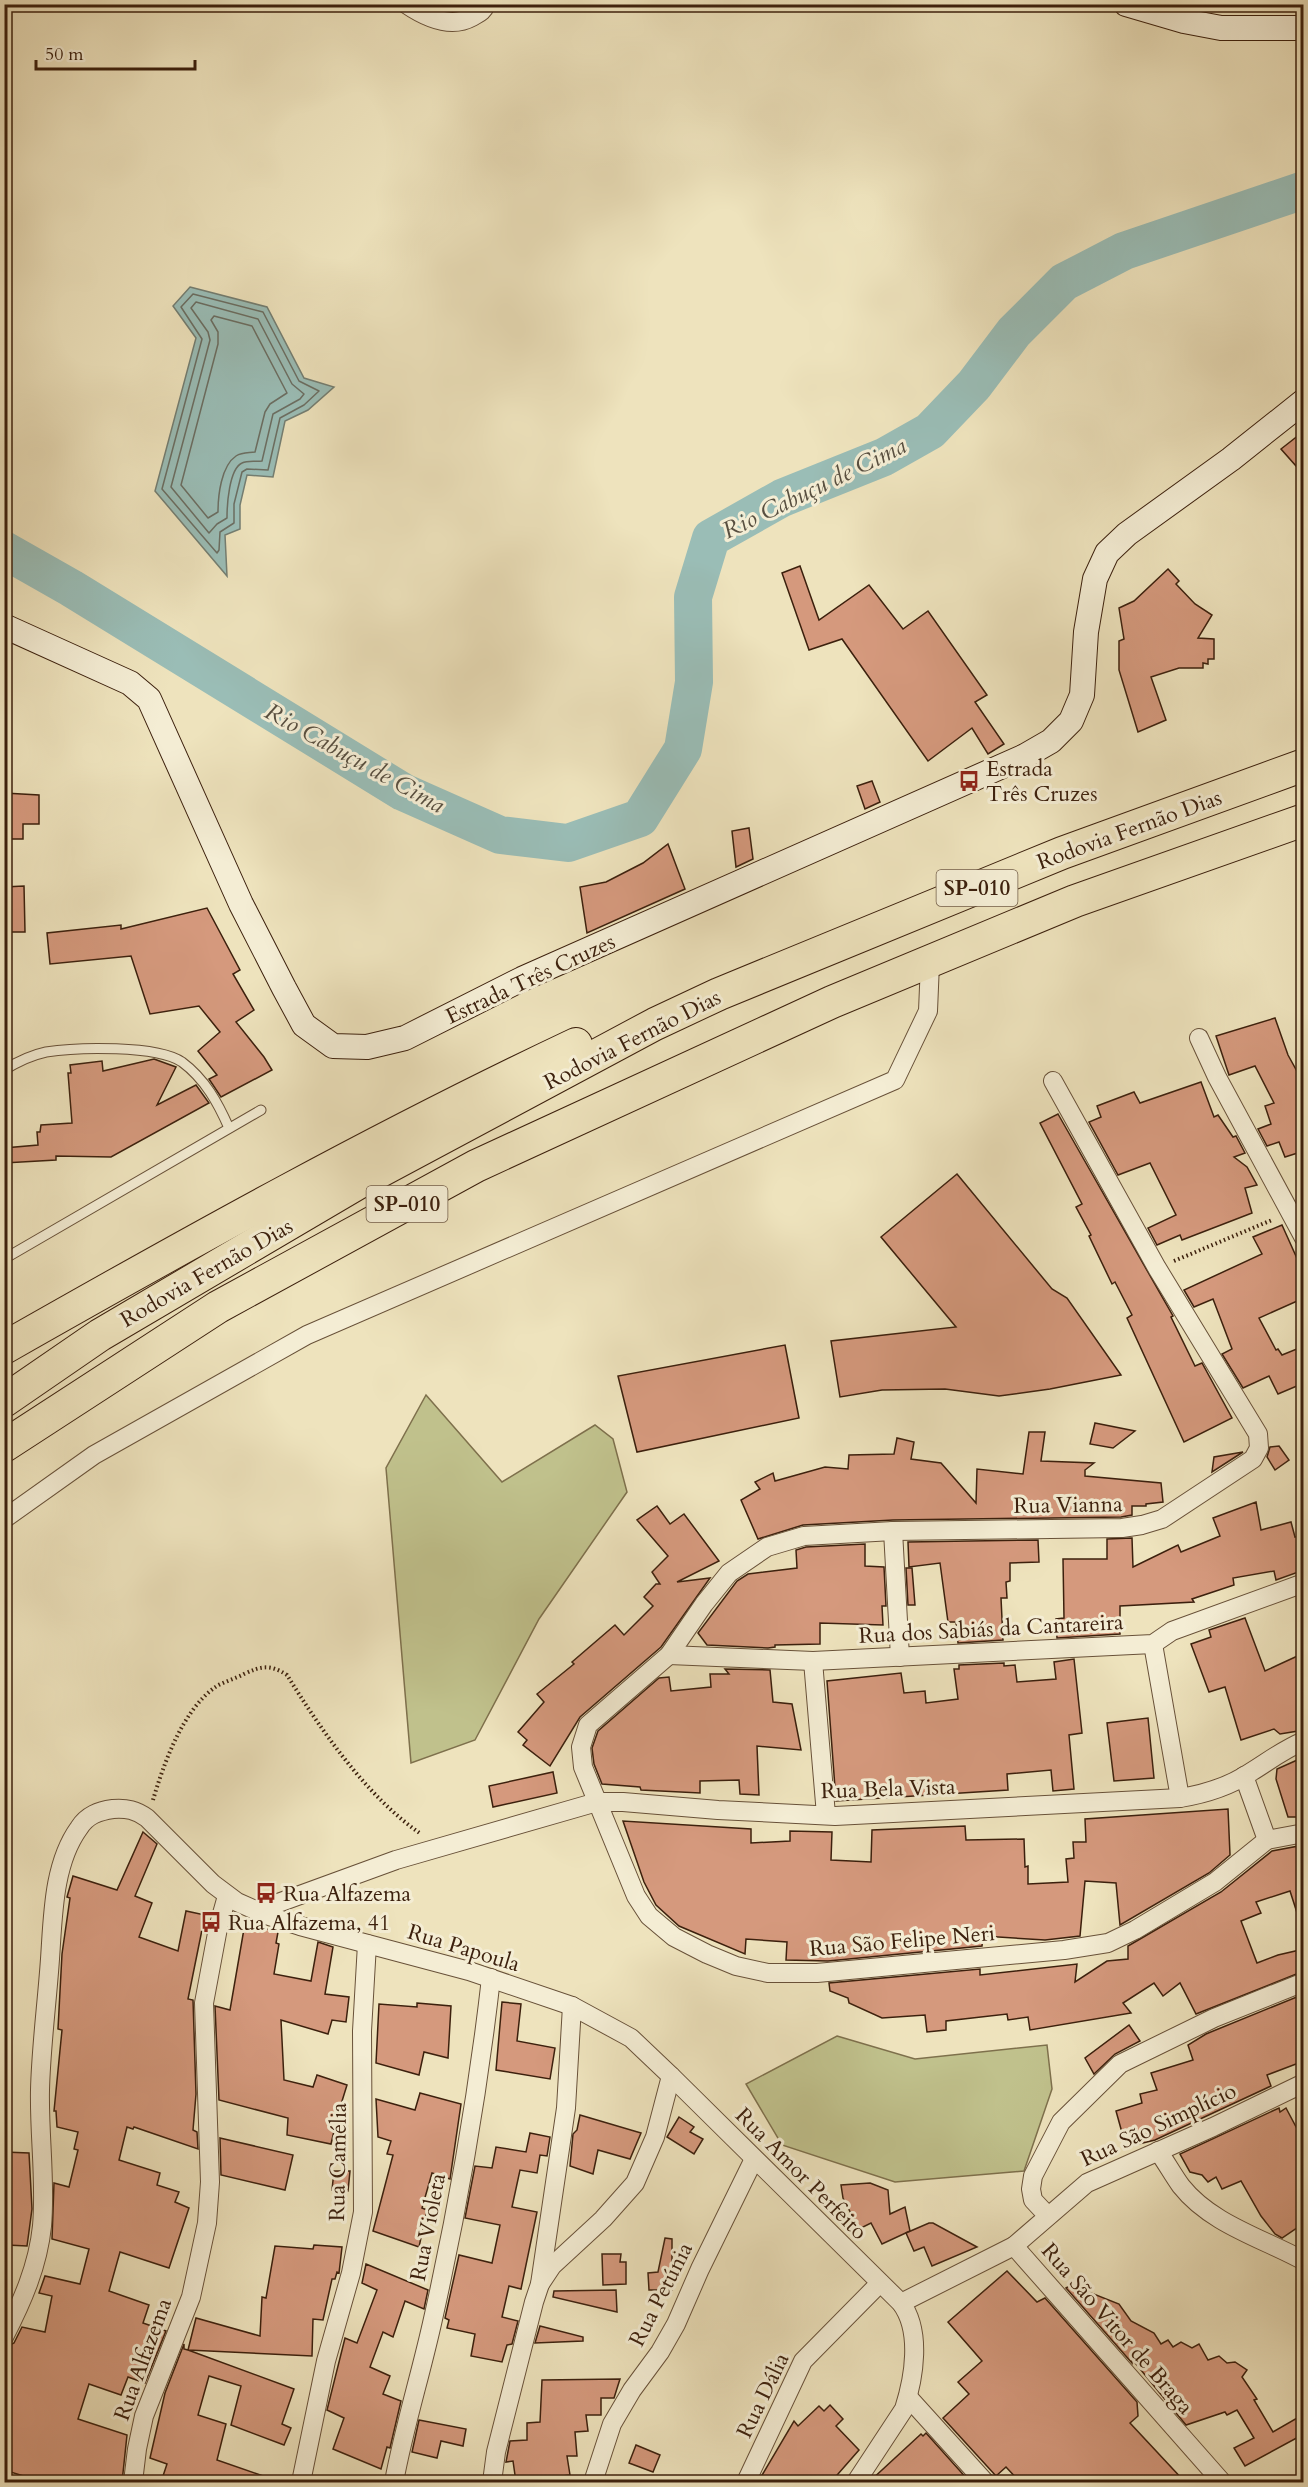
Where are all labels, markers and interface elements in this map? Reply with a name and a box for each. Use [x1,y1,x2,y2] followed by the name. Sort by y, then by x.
[36,33,195,71] scale bar
[45,42,84,67] text: 50 m
[717,429,912,547] water label: Rio Cabuçu de Cima
[259,695,451,822] water label: Rio Cabuçu de Cima
[986,754,1098,809] place label: Estrada Três Cruzes
[957,769,981,793] bus stop icon: Estrada Três Cruzes
[1033,783,1226,877] street label: Rodovia Fernão Dias
[936,870,1018,906] road number: SP-010
[441,926,620,1031] street label: Estrada Três Cruzes
[539,982,726,1097] street label: Rodovia Fernão Dias
[366,1186,448,1222] road number: SP-010
[115,1211,298,1335] street label: Rodovia Fernão Dias
[1013,1489,1123,1521] street label: Rua Vianna
[858,1607,1125,1651] street label: Rua dos Sabiás da Cantareira
[820,1772,956,1806] street label: Rua Bela Vista
[283,1879,412,1909] place label: Rua Alfazema
[254,1881,278,1905] bus stop icon: Rua Alfazema
[228,1908,390,1938] place label: Rua Alfazema, 41
[199,1910,223,1934] bus stop icon: Rua Alfazema, 41
[404,1917,524,1979] street label: Rua Papoula
[808,1918,996,1964] street label: Rua São Felipe Neri
[1076,2076,1241,2174] street label: Rua São Simplício
[729,2101,874,2246] street label: Rua Amor Perfeito
[322,2102,354,2222] street label: Rua Camélia
[403,2170,453,2284] street label: Rua Violeta
[1034,2236,1200,2421] street label: Rua São Vitor de Braga
[622,2237,700,2352] street label: Rua Petúnia
[107,2294,179,2425] street label: Rua Alfazema
[729,2347,797,2443] street label: Rua Dália

